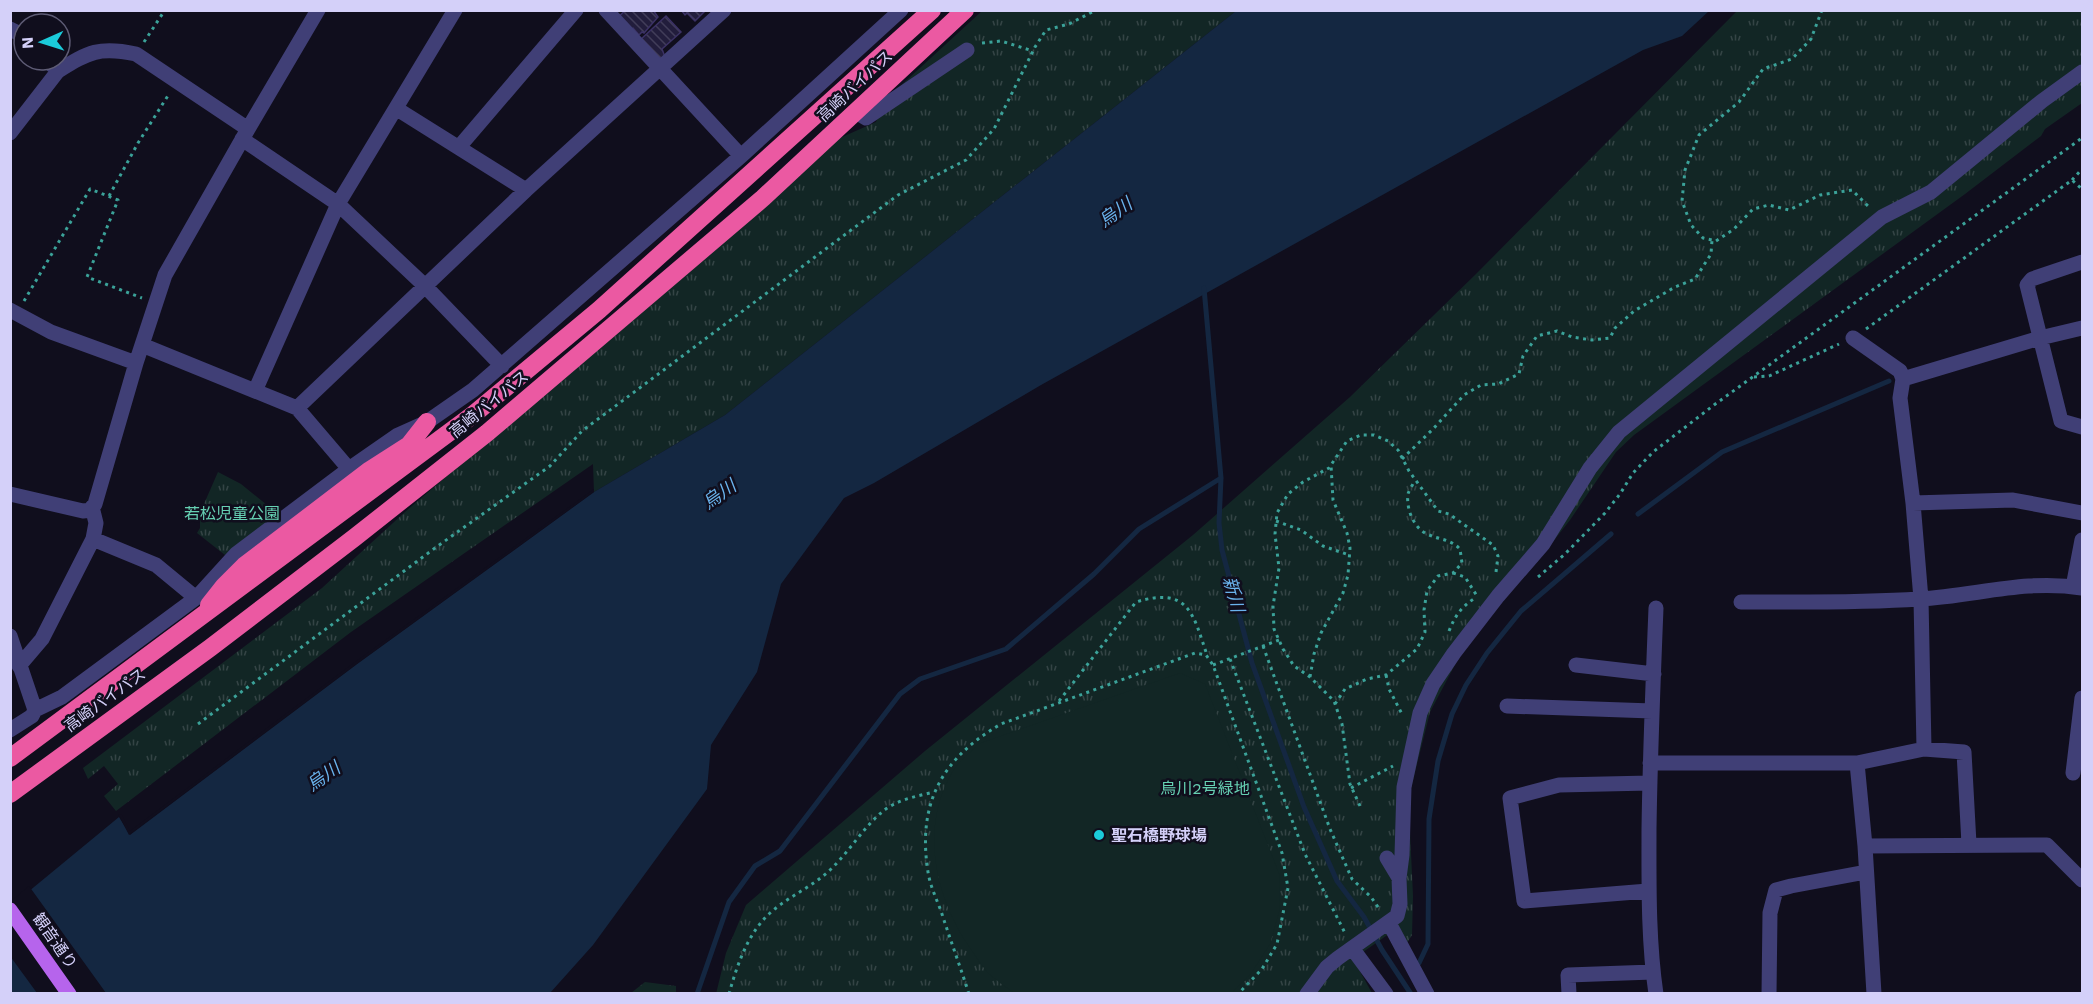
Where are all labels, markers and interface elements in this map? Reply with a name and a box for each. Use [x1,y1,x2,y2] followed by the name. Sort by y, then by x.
[12,12,72,72] north arrow
[18,36,37,49] text: N
[814,46,896,126] street label: 高崎バイパス
[1094,192,1137,231] water label: 烏川
[446,367,532,441] street label: 高崎バイパス
[698,474,741,513] water label: 烏川
[184,504,280,523] park label: 若松児童公園
[1219,574,1249,616] water label: 新川
[61,664,149,736] street label: 高崎バイパス
[302,756,345,795] water label: 烏川
[1160,779,1250,798] park label: 烏川2号緑地
[1111,826,1207,845] place label: 聖石橋野球場
[1092,828,1106,842] marker: 聖石橋野球場
[29,909,81,973] street label: 観音通り

